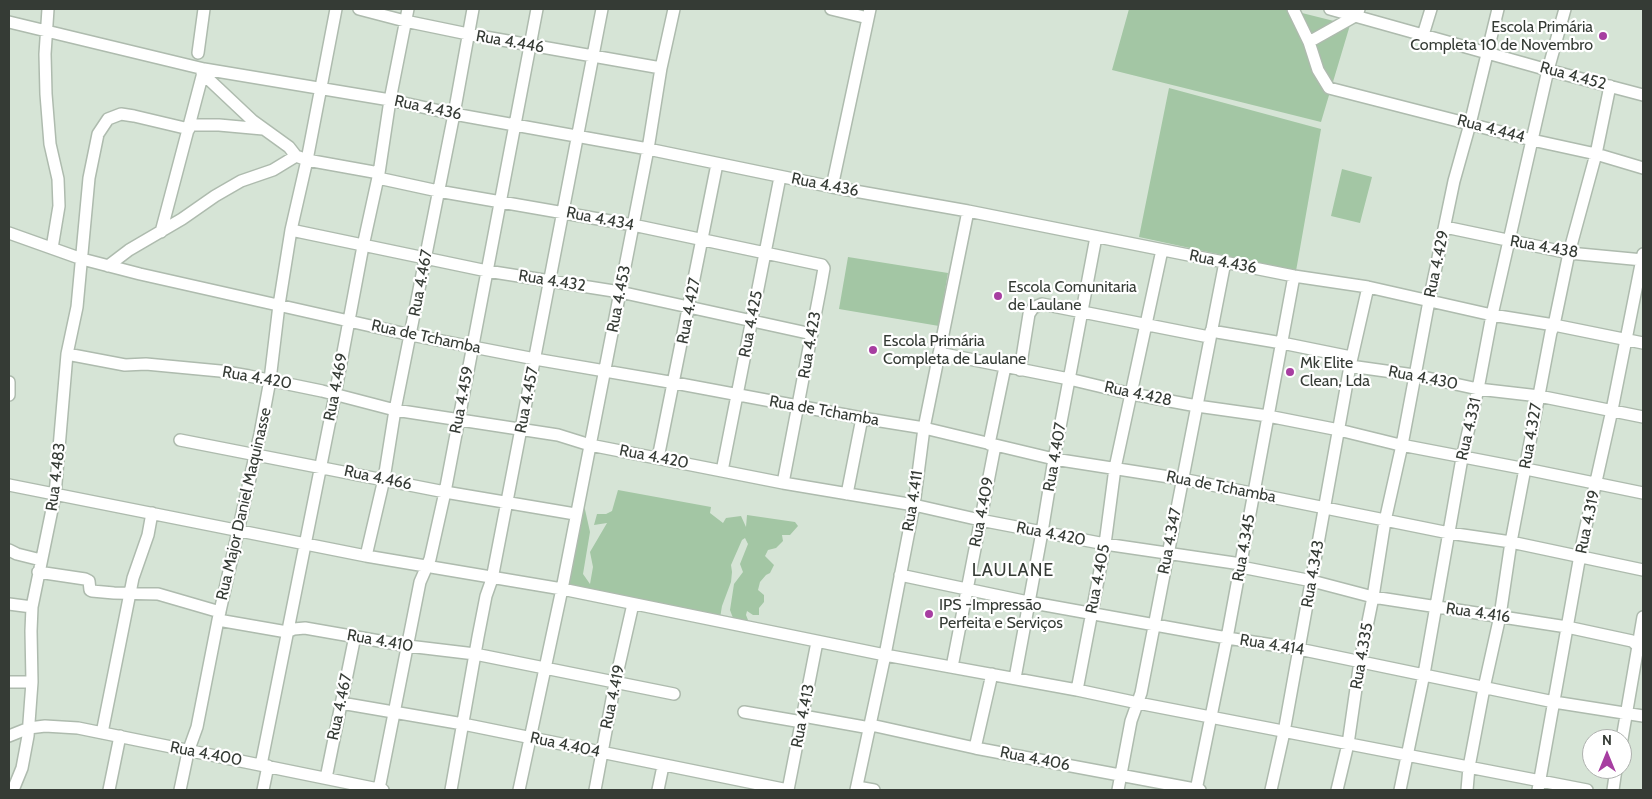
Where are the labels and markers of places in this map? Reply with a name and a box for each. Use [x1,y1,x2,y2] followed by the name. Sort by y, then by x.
[1410,17,1593,55] place label: Escola Primária Completa 10 de Novembro
[1597,30,1609,42] marker: Escola Primária Completa 10 de Novembro
[1008,277,1137,315] place label: Escola Comunitaria de Laulane
[992,290,1004,302] marker: Escola Comunitaria de Laulane
[883,331,1026,369] place label: Escola Primária Completa de Laulane
[867,344,879,356] marker: Escola Primária Completa de Laulane
[1300,353,1370,391] place label: Mk Elite Clean, Lda
[1284,366,1296,378] marker: Mk Elite Clean, Lda
[939,595,1063,633] place label: IPS -Impressão Perfeita e Serviços
[923,608,935,620] marker: IPS -Impressão Perfeita e Serviços

